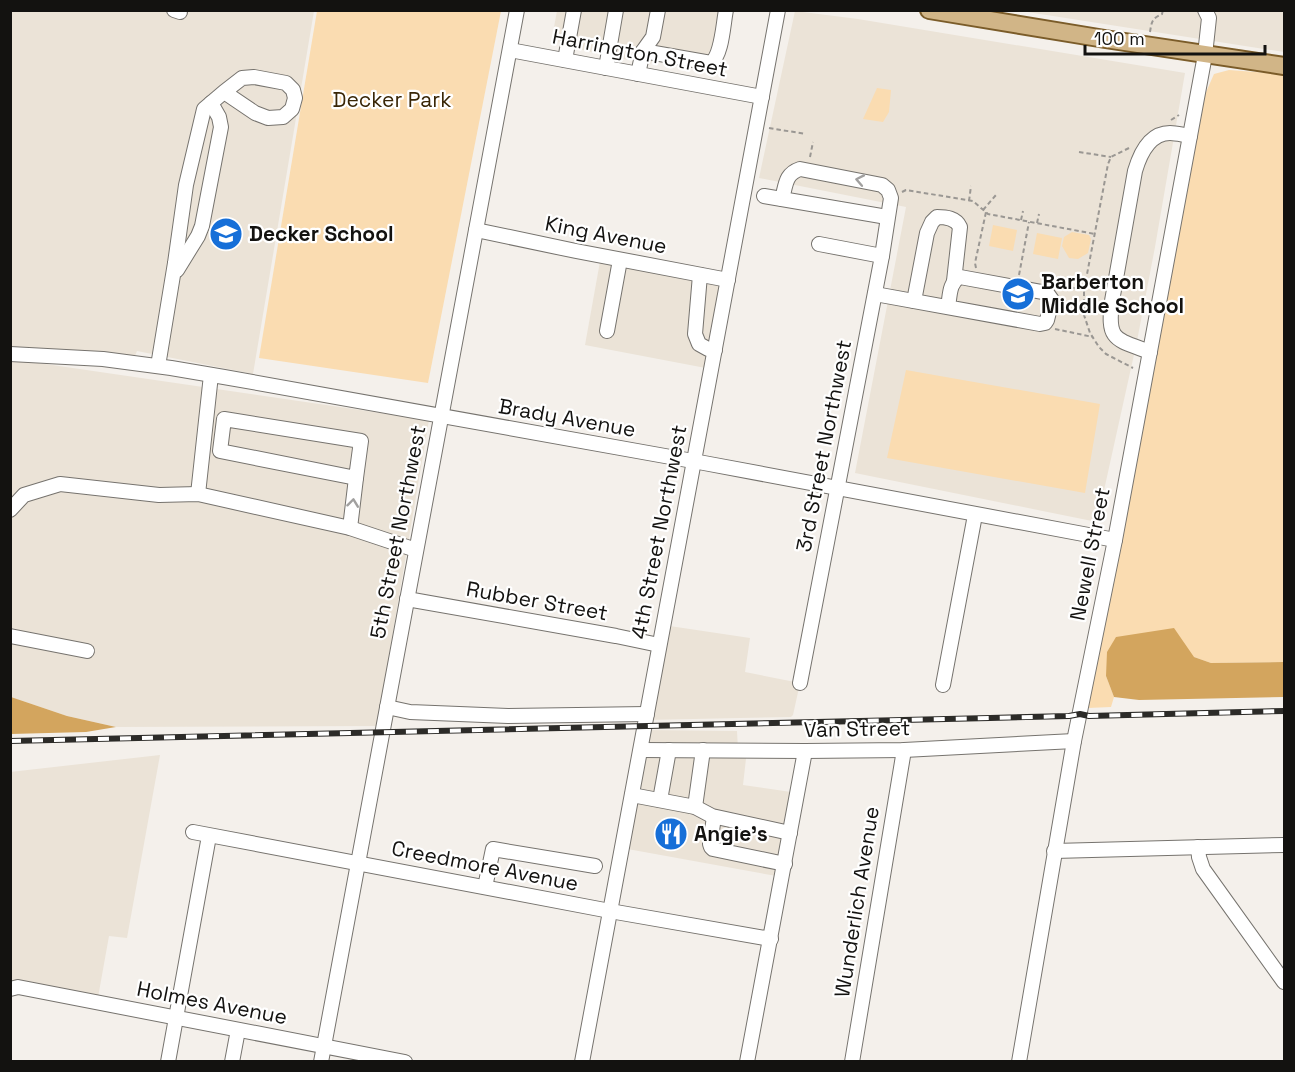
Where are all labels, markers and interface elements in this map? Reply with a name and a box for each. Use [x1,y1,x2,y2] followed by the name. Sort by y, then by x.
[1085,18,1265,56] scale bar
[550,22,730,83] street label: Harrington Street
[1094,27,1145,50] text: 100 m
[332,86,452,113] park label: Decker Park
[855,175,864,187] one-way arrow
[543,209,669,260] street label: King Avenue
[208,216,244,252] school or university icon: Decker School
[249,220,394,247] place label: Decker School
[1041,268,1184,319] place label: Barberton Middle School
[1000,276,1036,312] school or university icon: Barberton Middle School
[790,338,857,554] street label: 3rd Street Northwest
[496,392,638,443] street label: Brady Avenue
[364,423,431,641] street label: 5th Street Northwest
[625,423,693,641] street label: 4th Street Northwest
[1063,485,1116,623] street label: Newell Street
[346,498,359,507] one-way arrow
[464,575,610,626] street label: Rubber Street
[803,714,911,743] street label: Van Street
[828,805,885,999] street label: Wunderlich Avenue
[653,816,689,852] restaurant icon: Angie's
[694,820,768,847] place label: Angie's
[389,834,581,897] street label: Creedmore Avenue
[135,975,290,1030] street label: Holmes Avenue

